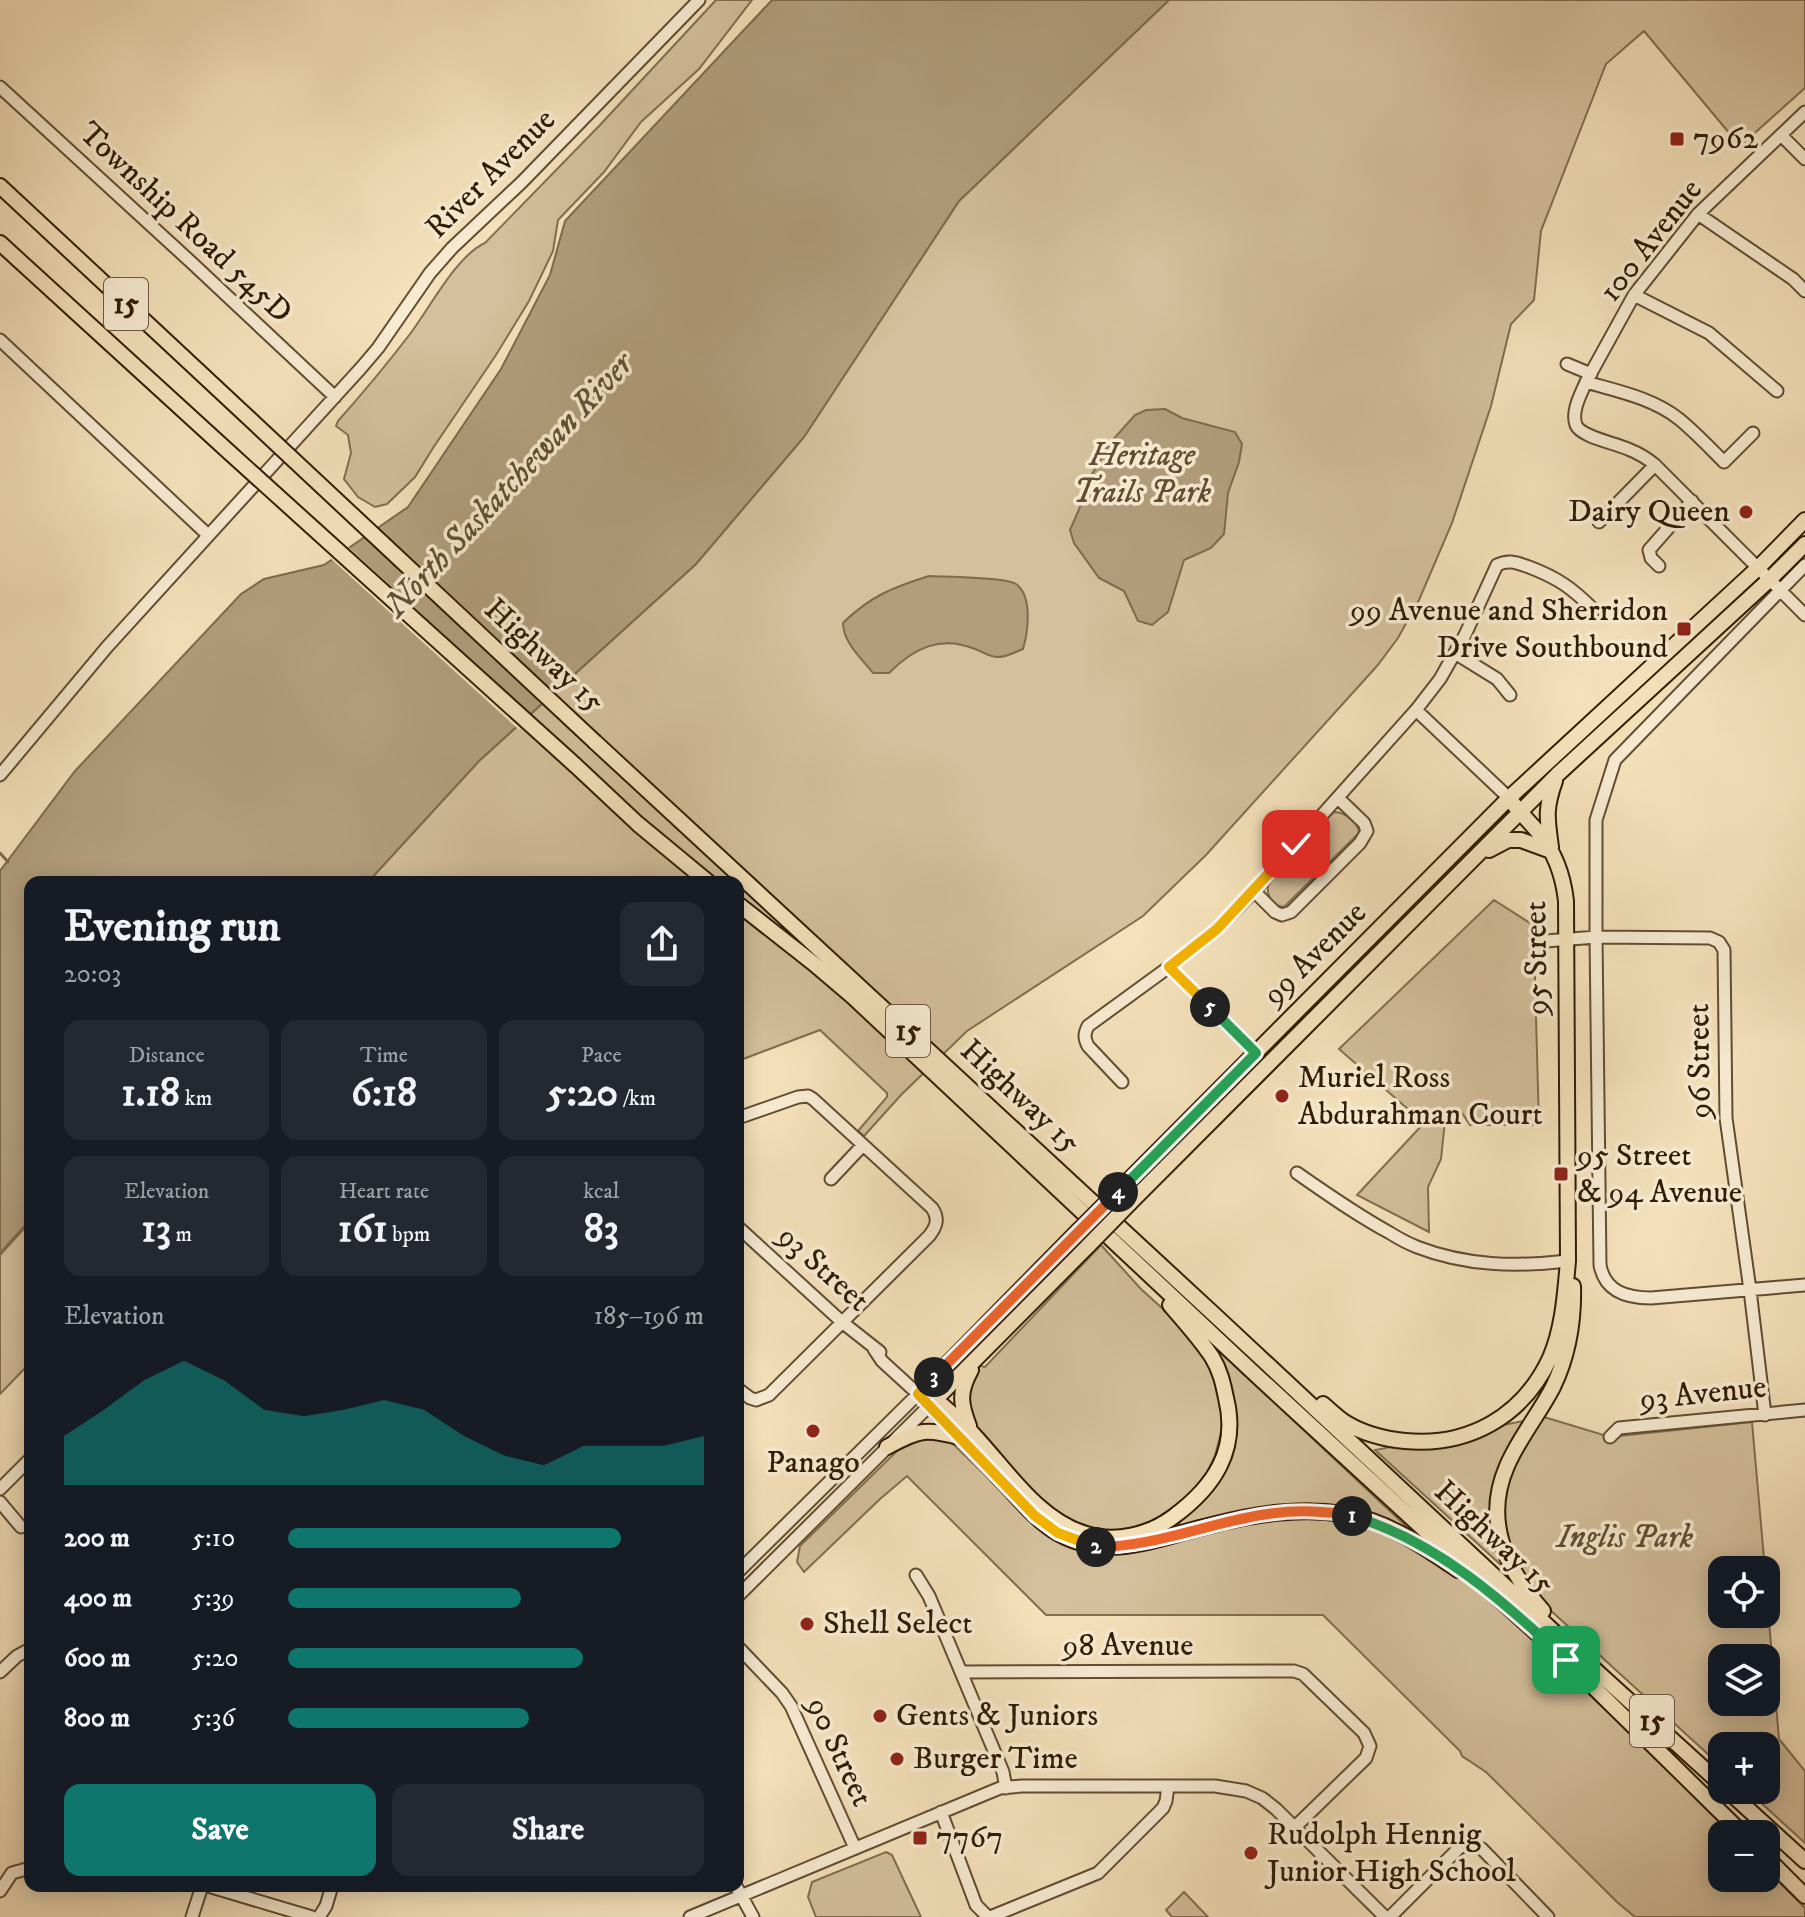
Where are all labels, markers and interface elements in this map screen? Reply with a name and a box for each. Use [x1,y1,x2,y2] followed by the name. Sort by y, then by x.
[418,101,564,247] street label: River Avenue
[70,114,300,332] street label: Township Road 545D
[1693,119,1758,159] place label: 7962
[1668,130,1686,148] marker: 7962
[1591,171,1711,311] street label: 100 Avenue
[104,278,148,330] road number: 15
[374,342,644,627] water label: North Saskatchewan River
[1073,436,1212,513] park label: Heritage Trails Park
[1568,492,1730,532] place label: Dairy Queen
[1737,503,1755,521] marker: Dairy Queen
[475,590,613,722] street label: Highway 15
[1348,591,1668,668] place label: 99 Avenue and Sherridon Drive Southbound
[1675,620,1693,638] marker: 99 Avenue and Sherridon Drive Southbound
[1262,810,1330,878] pin
[1274,822,1318,866] icon: check
[1253,894,1375,1016] street label: 99 Avenue
[64,900,281,955] text: Evening run
[1516,900,1558,1018] street label: 95 Street
[620,902,704,986] button: share
[64,958,121,991] text: 20:03
[1190,987,1230,1027] pin: 5
[1205,993,1215,1020] text: 5
[1679,1003,1721,1121] street label: 96 Street
[886,1005,930,1057] road number: 15
[951,1031,1089,1163] street label: Highway 15
[129,1042,205,1069] text: Distance
[360,1042,408,1069] text: Time
[581,1042,622,1069] text: Pace
[1298,1058,1543,1135] place label: Muriel Ross Abdurahman Court
[121,1069,180,1119] text: 1.18
[351,1069,417,1119] text: 6:18
[547,1069,618,1119] text: 5:20
[180,1085,212,1112] text: km
[618,1085,656,1112] text: /km
[1273,1087,1291,1105] marker: Muriel Ross Abdurahman Court
[1575,1136,1742,1213] place label: 95 Street & 94 Avenue
[1552,1165,1570,1183] marker: 95 Street & 94 Avenue
[1098,1172,1138,1212] pin: 4
[124,1178,209,1205] text: Elevation
[339,1178,429,1205] text: Heart rate
[583,1178,619,1205] text: kcal
[1112,1178,1124,1205] text: 4
[141,1205,171,1255] text: 13
[338,1205,388,1255] text: 161
[584,1205,619,1255] text: 83
[767,1216,877,1321] street label: 93 Street
[171,1221,192,1248] text: m
[388,1221,430,1248] text: bpm
[64,1300,165,1333] text: Elevation
[594,1300,704,1333] text: 185–196 m
[914,1357,954,1397] pin: 3
[930,1363,938,1390] text: 3
[1636,1367,1768,1421] street label: 93 Avenue
[804,1422,822,1440] marker: Panago
[766,1443,860,1483] place label: Panago
[1425,1472,1563,1604] street label: Highway 15
[1332,1496,1372,1536] pin: 1
[1348,1502,1356,1529] text: 1
[1555,1518,1694,1558] park label: Inglis Park
[64,1522,130,1555] text: 200 m
[192,1522,235,1555] text: 5:10
[1076,1527,1116,1567] pin: 2
[1091,1533,1101,1560] text: 2
[1708,1556,1780,1892] map controls
[1708,1556,1780,1628] button: locate
[64,1582,132,1615] text: 400 m
[192,1582,234,1615] text: 5:39
[823,1604,973,1644] place label: Shell Select
[798,1615,816,1633] marker: Shell Select
[1060,1626,1194,1666] street label: 98 Avenue
[1532,1626,1600,1694] pin
[1544,1638,1588,1682] icon: arrive
[64,1642,131,1675] text: 600 m
[192,1642,238,1675] text: 5:20
[1708,1644,1780,1716] button: layers
[796,1689,882,1813] street label: 90 Street
[1630,1695,1674,1747] road number: 15
[896,1696,1098,1736] place label: Gents & Juniors
[64,1702,130,1735] text: 800 m
[192,1702,235,1735] text: 5:36
[871,1707,889,1725] marker: Gents & Juniors
[1708,1732,1780,1804] button: +
[913,1739,1078,1779] place label: Burger Time
[888,1750,906,1768] marker: Burger Time
[64,1784,376,1876] button: Save
[392,1784,704,1876] button: Share
[1264,1815,1516,1892] place label: Rudolph Hennig Junior High School
[936,1818,1003,1858] place label: 7767
[1708,1820,1780,1892] button: −
[911,1829,929,1847] marker: 7767
[1242,1844,1260,1862] marker: Rudolph Hennig Junior High School

